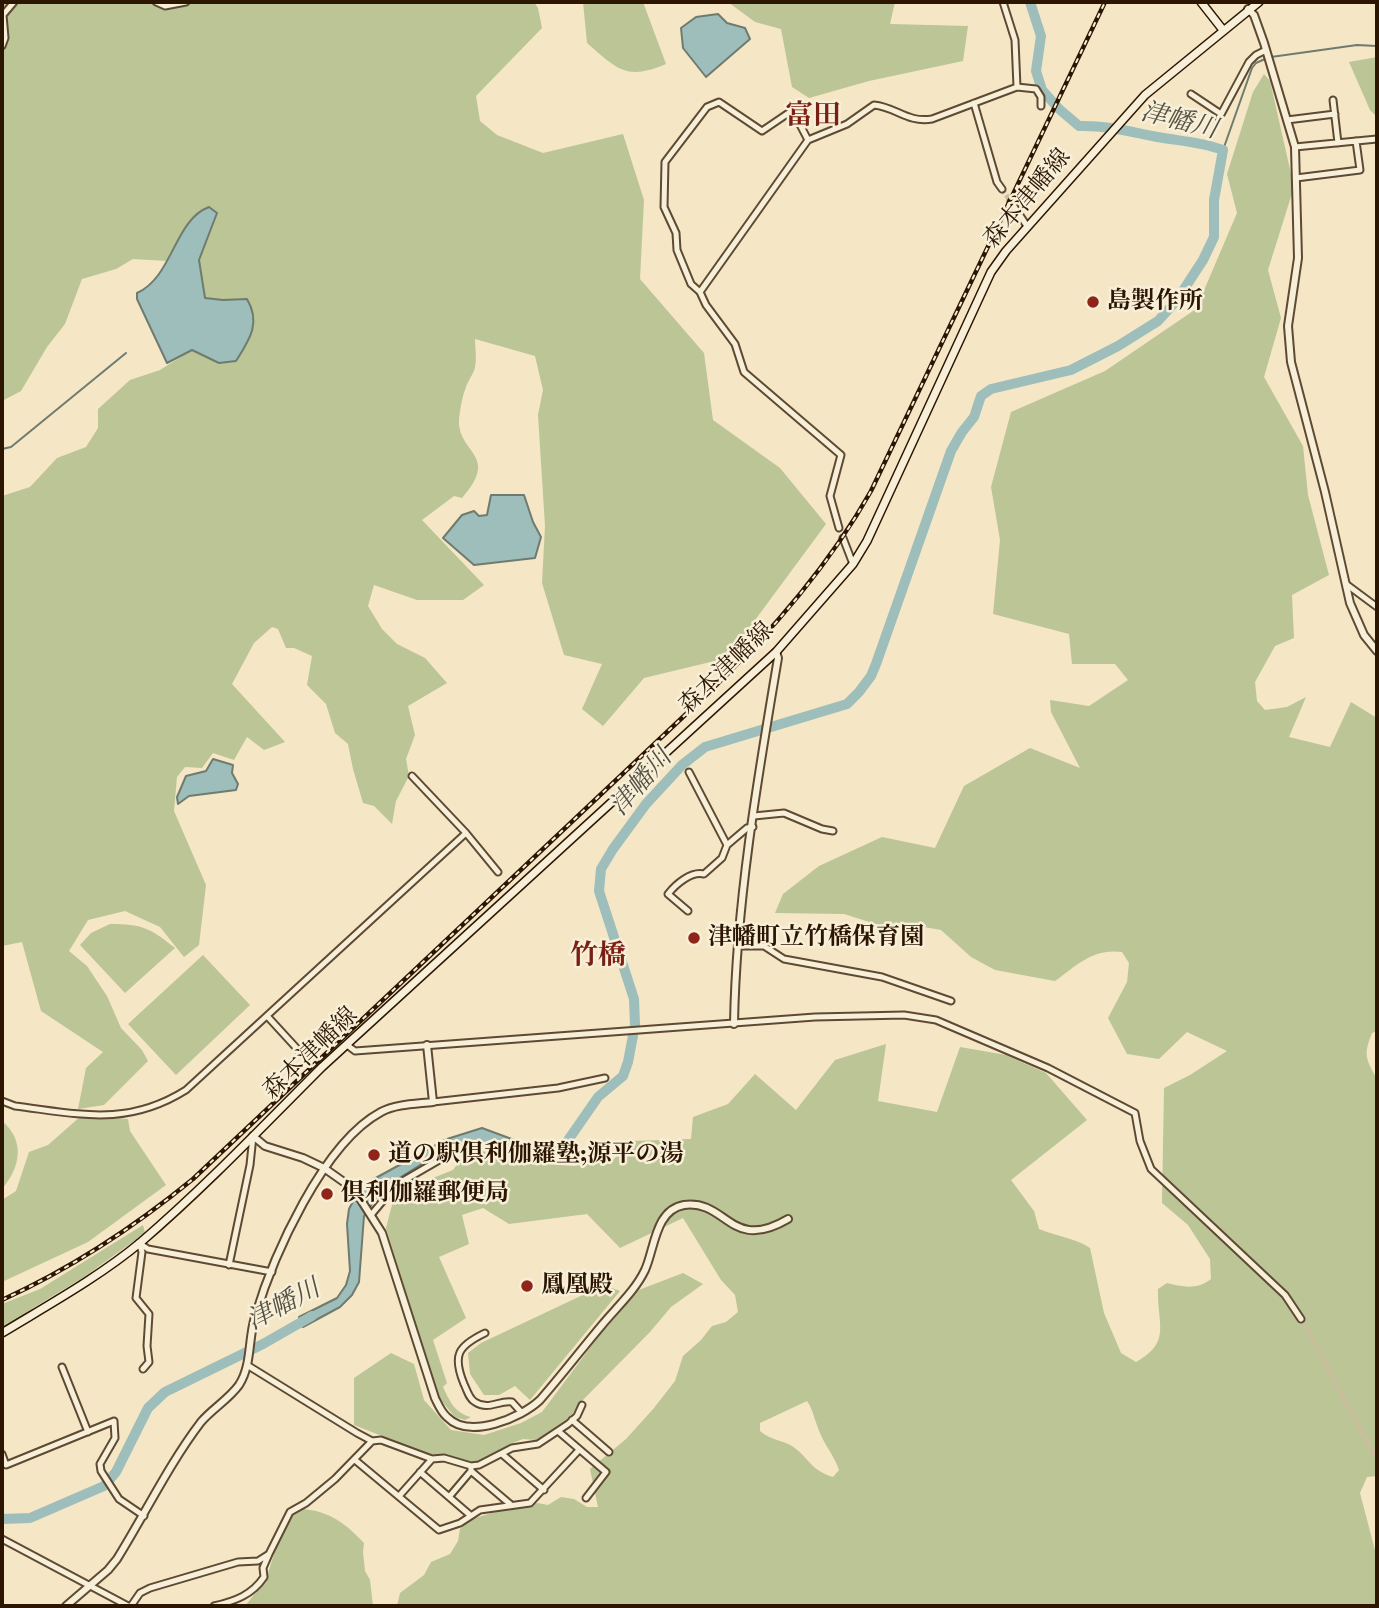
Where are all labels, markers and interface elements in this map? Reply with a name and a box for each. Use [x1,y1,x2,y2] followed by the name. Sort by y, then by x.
[1137,97,1221,147] water label: 津幡川
[785,100,841,134] district label: 富田
[978,144,1078,254] street label: 森本津幡線
[1107,288,1203,316] place label: 島製作所
[1085,294,1101,310] marker: 島製作所
[674,617,780,721] street label: 森本津幡線
[605,743,679,823] water label: 津幡川
[708,924,924,952] place label: 津幡町立竹橋保育園
[686,930,702,946] marker: 津幡町立竹橋保育園
[570,940,626,974] district label: 竹橋
[258,1002,364,1106] street label: 森本津幡線
[388,1141,683,1169] place label: 道の駅倶利伽羅塾;源平の湯
[366,1147,382,1163] marker: 道の駅倶利伽羅塾;源平の湯
[341,1180,509,1208] place label: 倶利伽羅郵便局
[319,1186,335,1202] marker: 倶利伽羅郵便局
[541,1272,613,1300] place label: 鳳凰殿
[242,1274,326,1338] water label: 津幡川
[519,1278,535,1294] marker: 鳳凰殿

